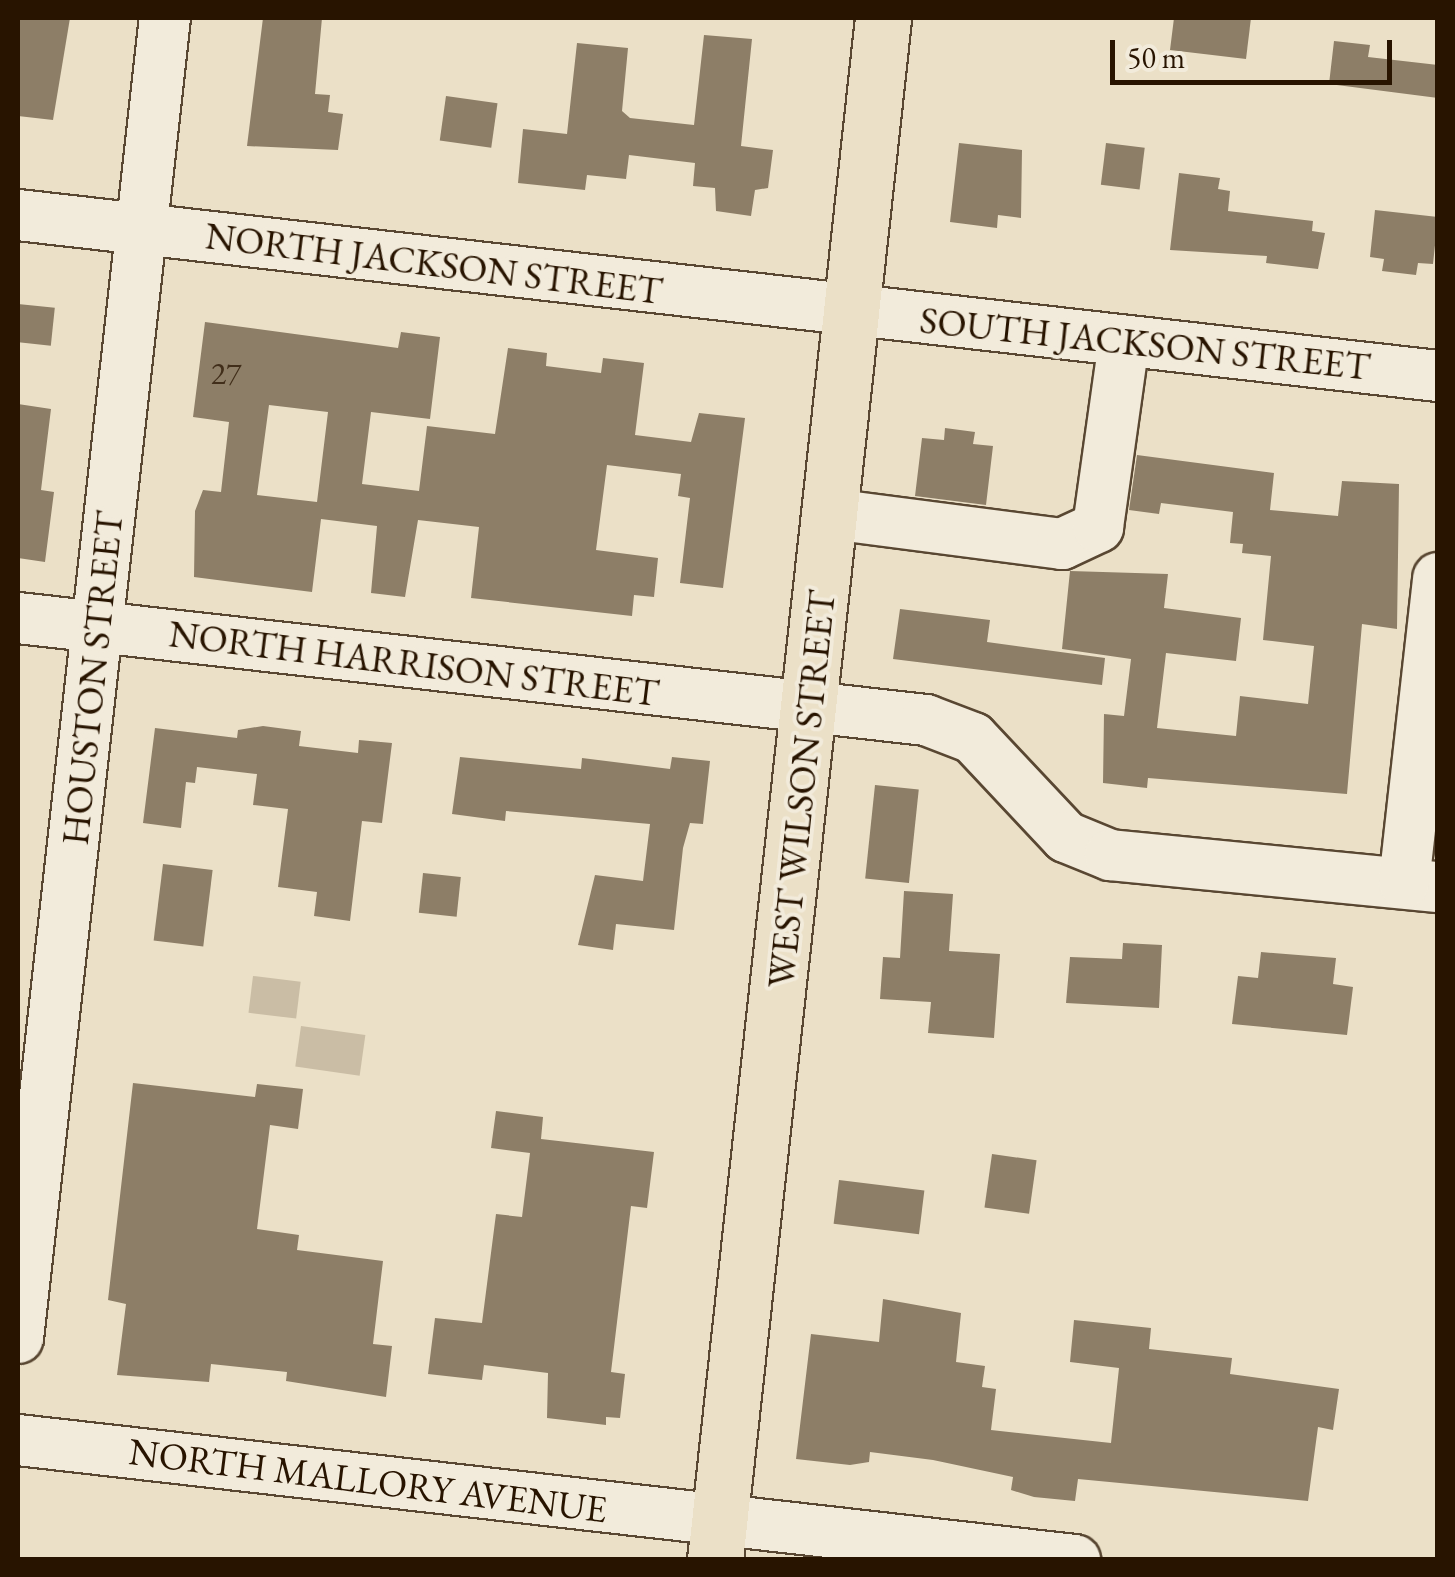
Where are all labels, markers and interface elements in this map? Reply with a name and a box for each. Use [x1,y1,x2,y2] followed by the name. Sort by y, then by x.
[1115,20,1398,82] scale bar
[1127,38,1185,77] text: 50 m
[203,212,665,314] street label: NORTH JACKSON STREET
[918,297,1372,389] street label: SOUTH JACKSON STREET
[211,354,241,392] house number: 27
[52,509,132,847] street label: HOUSTON STREET
[757,588,845,990] street label: WEST WILSON STREET
[166,610,662,716] street label: NORTH HARRISON STREET
[126,1428,610,1532] street label: NORTH MALLORY AVENUE

